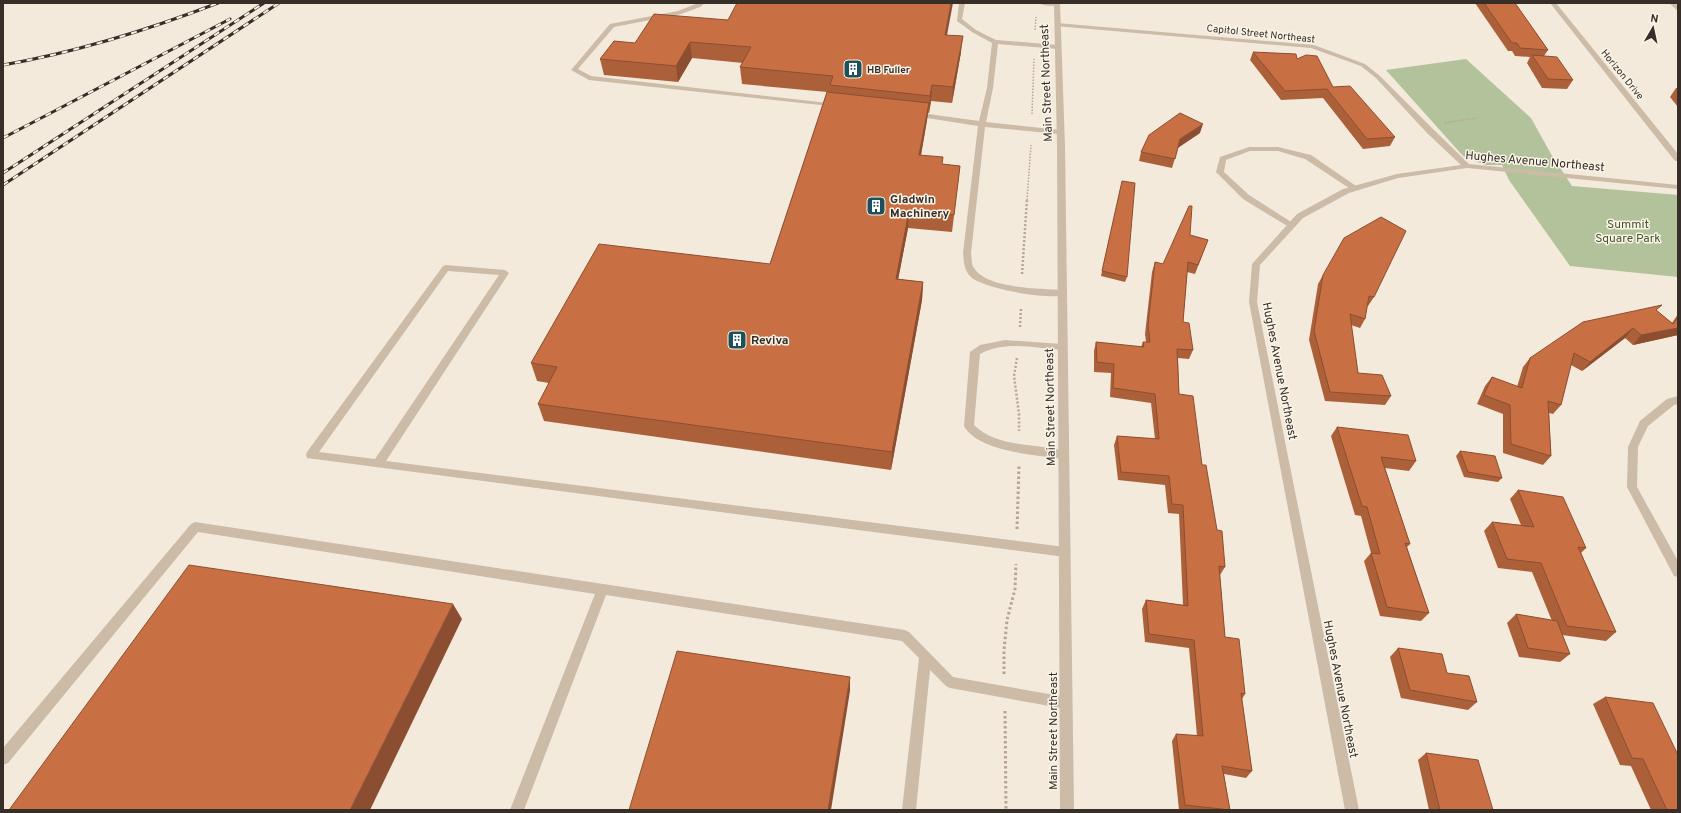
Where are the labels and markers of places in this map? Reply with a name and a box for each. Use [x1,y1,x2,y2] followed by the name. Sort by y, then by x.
[842,58,864,80] building icon: HB Fuller
[867,64,911,77] place label: HB Fuller
[890,192,949,222] place label: Gladwin Machinery
[865,195,887,217] building icon: Gladwin Machinery
[726,329,748,351] building icon: Reviva
[751,333,789,349] place label: Reviva

